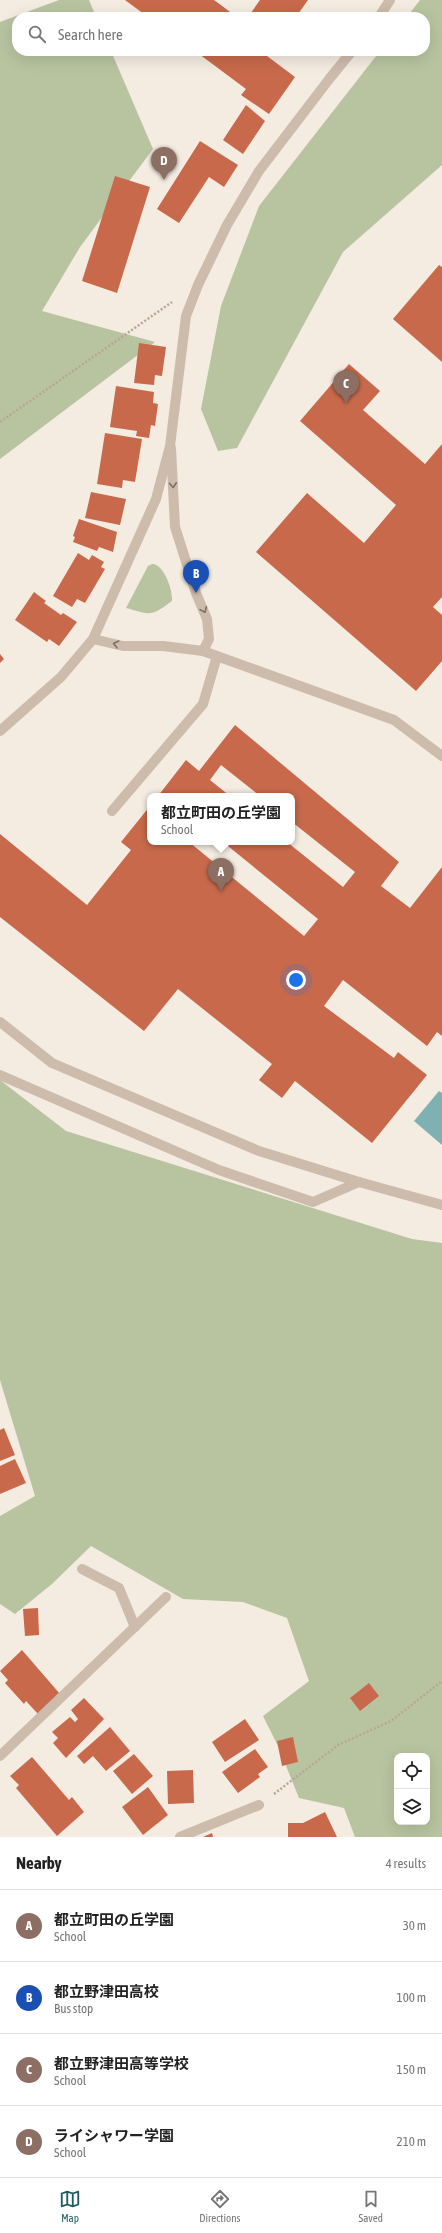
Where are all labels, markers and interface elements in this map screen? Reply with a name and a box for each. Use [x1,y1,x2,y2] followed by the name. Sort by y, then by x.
[12,12,430,56] search box
[26,23,48,45] icon: search
[58,26,123,43] text: Search here
[151,147,177,180] pin: D
[333,370,359,403] pin: C
[168,482,177,488] one-way arrow
[183,560,209,593] pin: B
[199,606,207,614] one-way arrow
[113,641,119,649] one-way arrow
[147,793,295,845] popup
[161,804,281,821] text: 都立町田の丘学園
[161,822,193,837] text: School
[208,858,234,891] pin: A
[286,970,306,990] your location
[394,1753,430,1825] map controls
[394,1753,430,1789] button: locate
[394,1789,430,1825] button: layers
[16,1853,62,1873] text: Nearby
[386,1856,426,1871] text: 4 results
[54,1911,174,1928] text: 都立町田の丘学園
[26,1918,32,1933] text: A
[403,1918,426,1933] text: 30 m
[54,1929,86,1944] text: School
[54,1983,159,2000] text: 都立野津田高校
[26,1990,32,2005] text: B
[397,1990,426,2005] text: 100 m
[54,2001,93,2016] text: Bus stop
[54,2055,189,2072] text: 都立野津田高等学校
[26,2062,32,2077] text: C
[397,2062,426,2077] text: 150 m
[54,2073,86,2088] text: School
[54,2127,174,2144] text: ライシャワー学園
[25,2134,33,2149] text: D
[397,2134,426,2149] text: 210 m
[54,2145,86,2160] text: School
[59,2188,81,2224] tab: Map
[199,2188,240,2224] tab: Directions
[359,2188,383,2224] tab: Saved

